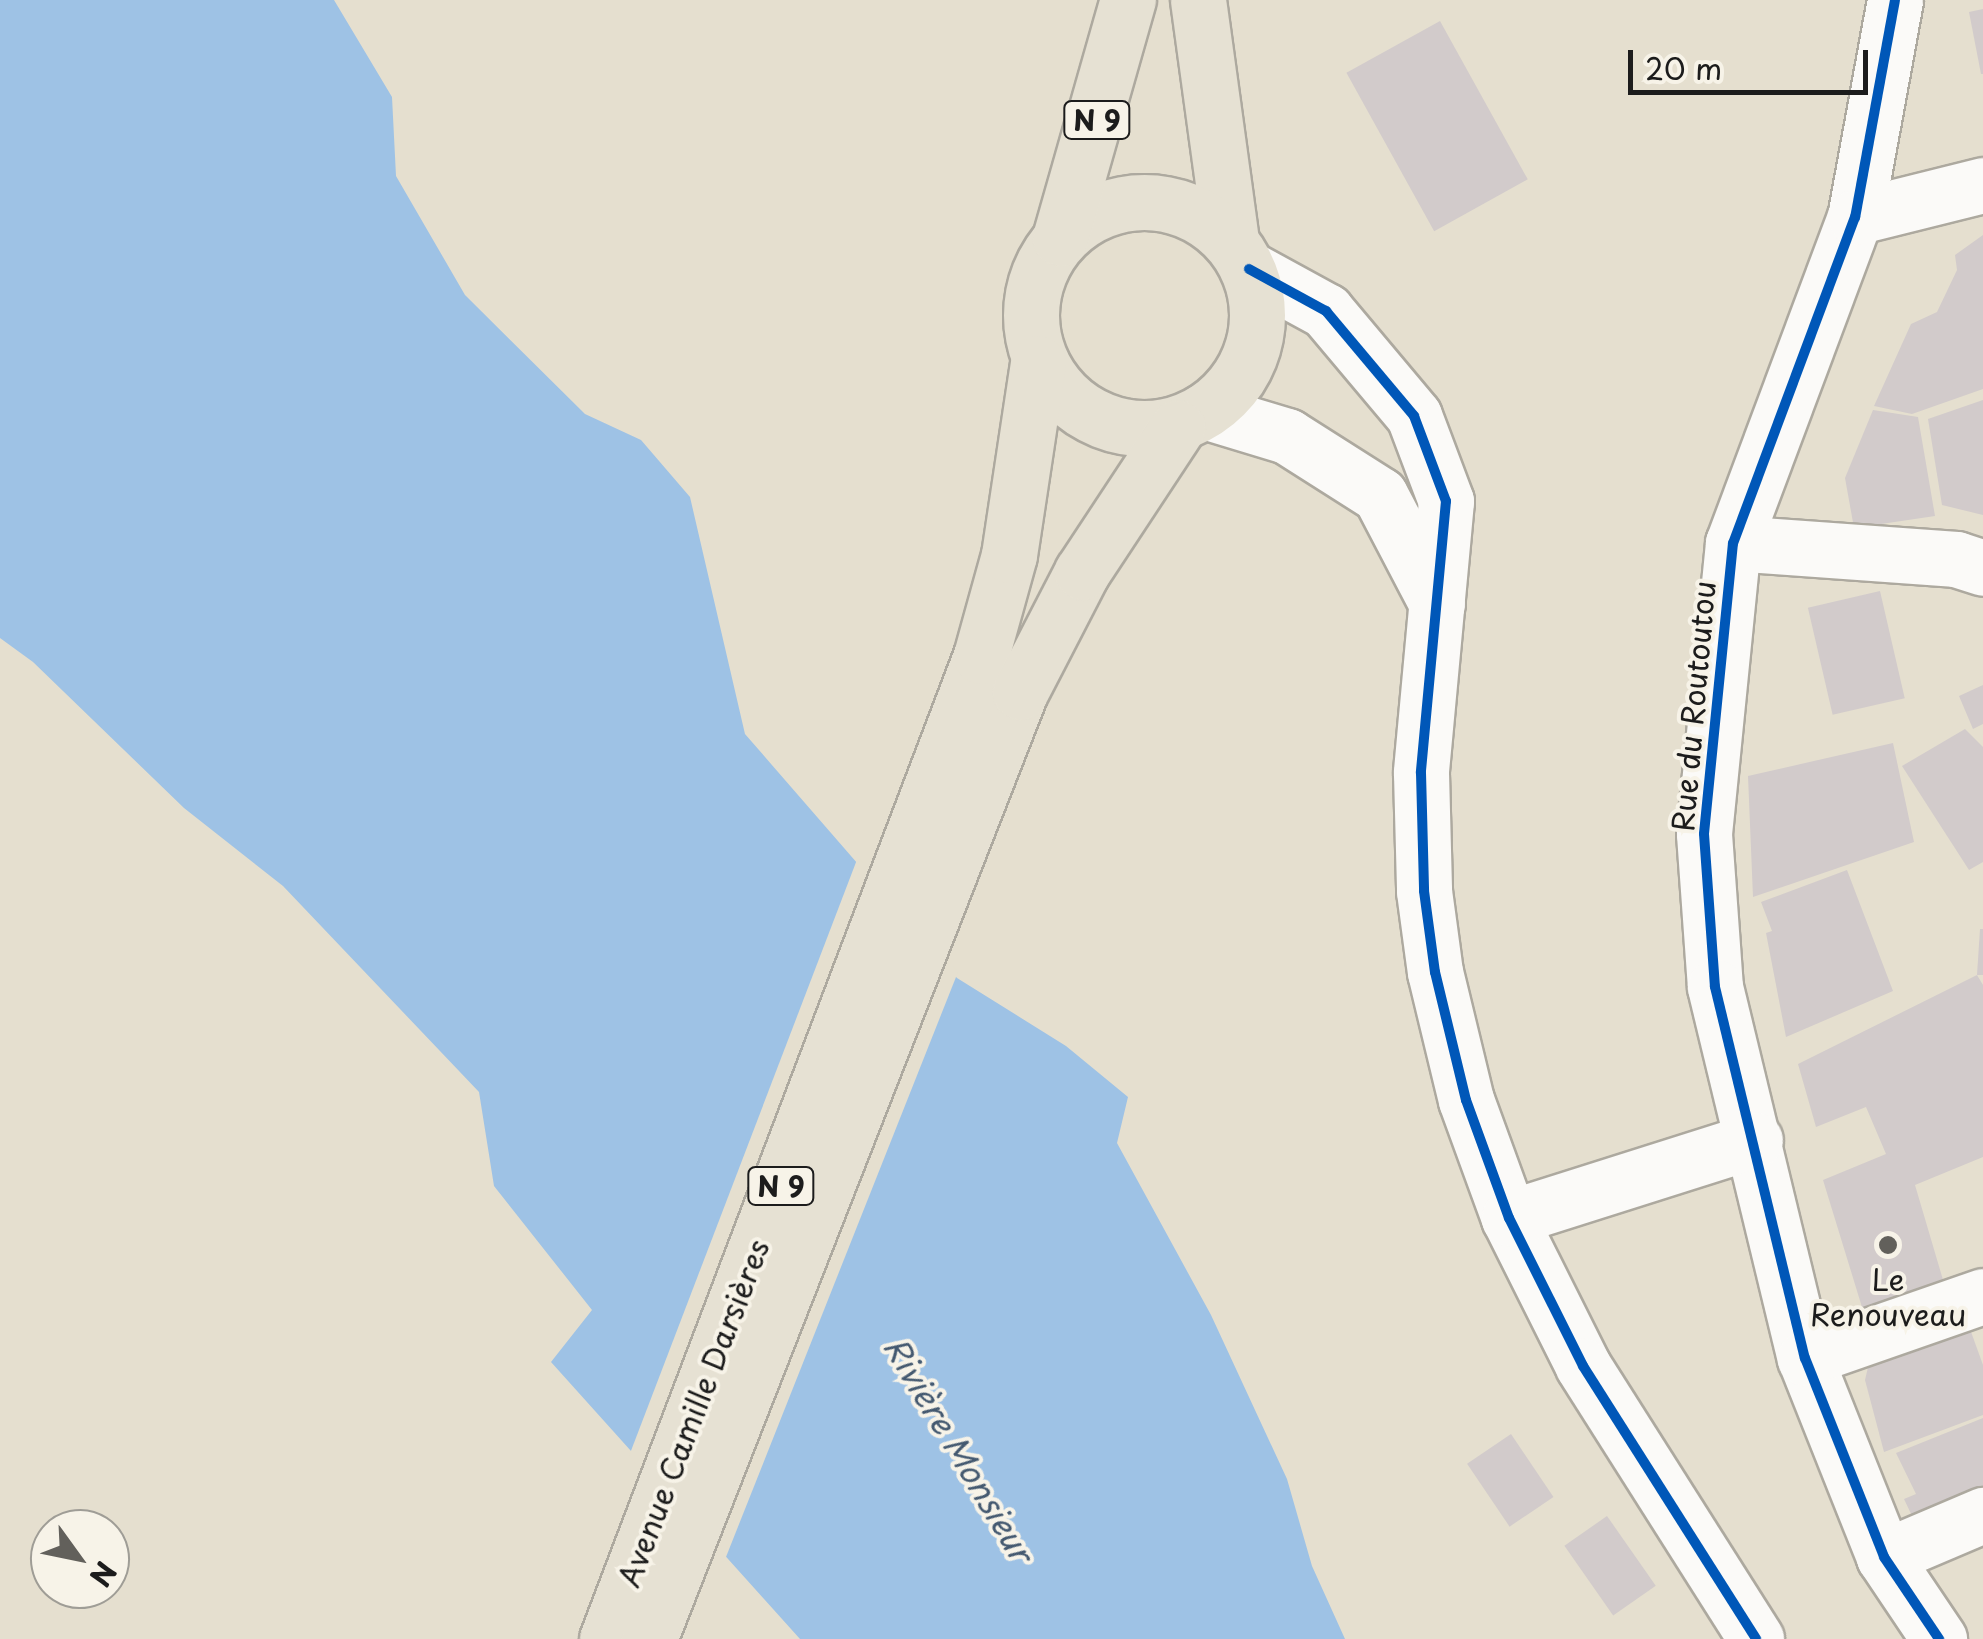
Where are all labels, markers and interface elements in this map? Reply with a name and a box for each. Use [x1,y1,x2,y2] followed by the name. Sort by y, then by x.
[1633,30,1873,92] scale bar
[1645,45,1722,90] text: 20 m
[1062,97,1132,143] road number: N 9
[1664,577,1722,835] street label: Rue du Routoutou
[746,1163,816,1209] road number: N 9
[610,1234,776,1592] street label: Avenue Camille Darsières
[1877,1234,1899,1256] marker: Le Renouveau
[1810,1261,1966,1332] place label: Le Renouveau
[876,1329,1042,1569] water label: Rivière Monsieur
[30,1509,130,1609] north arrow
[80,1554,128,1596] text: N

